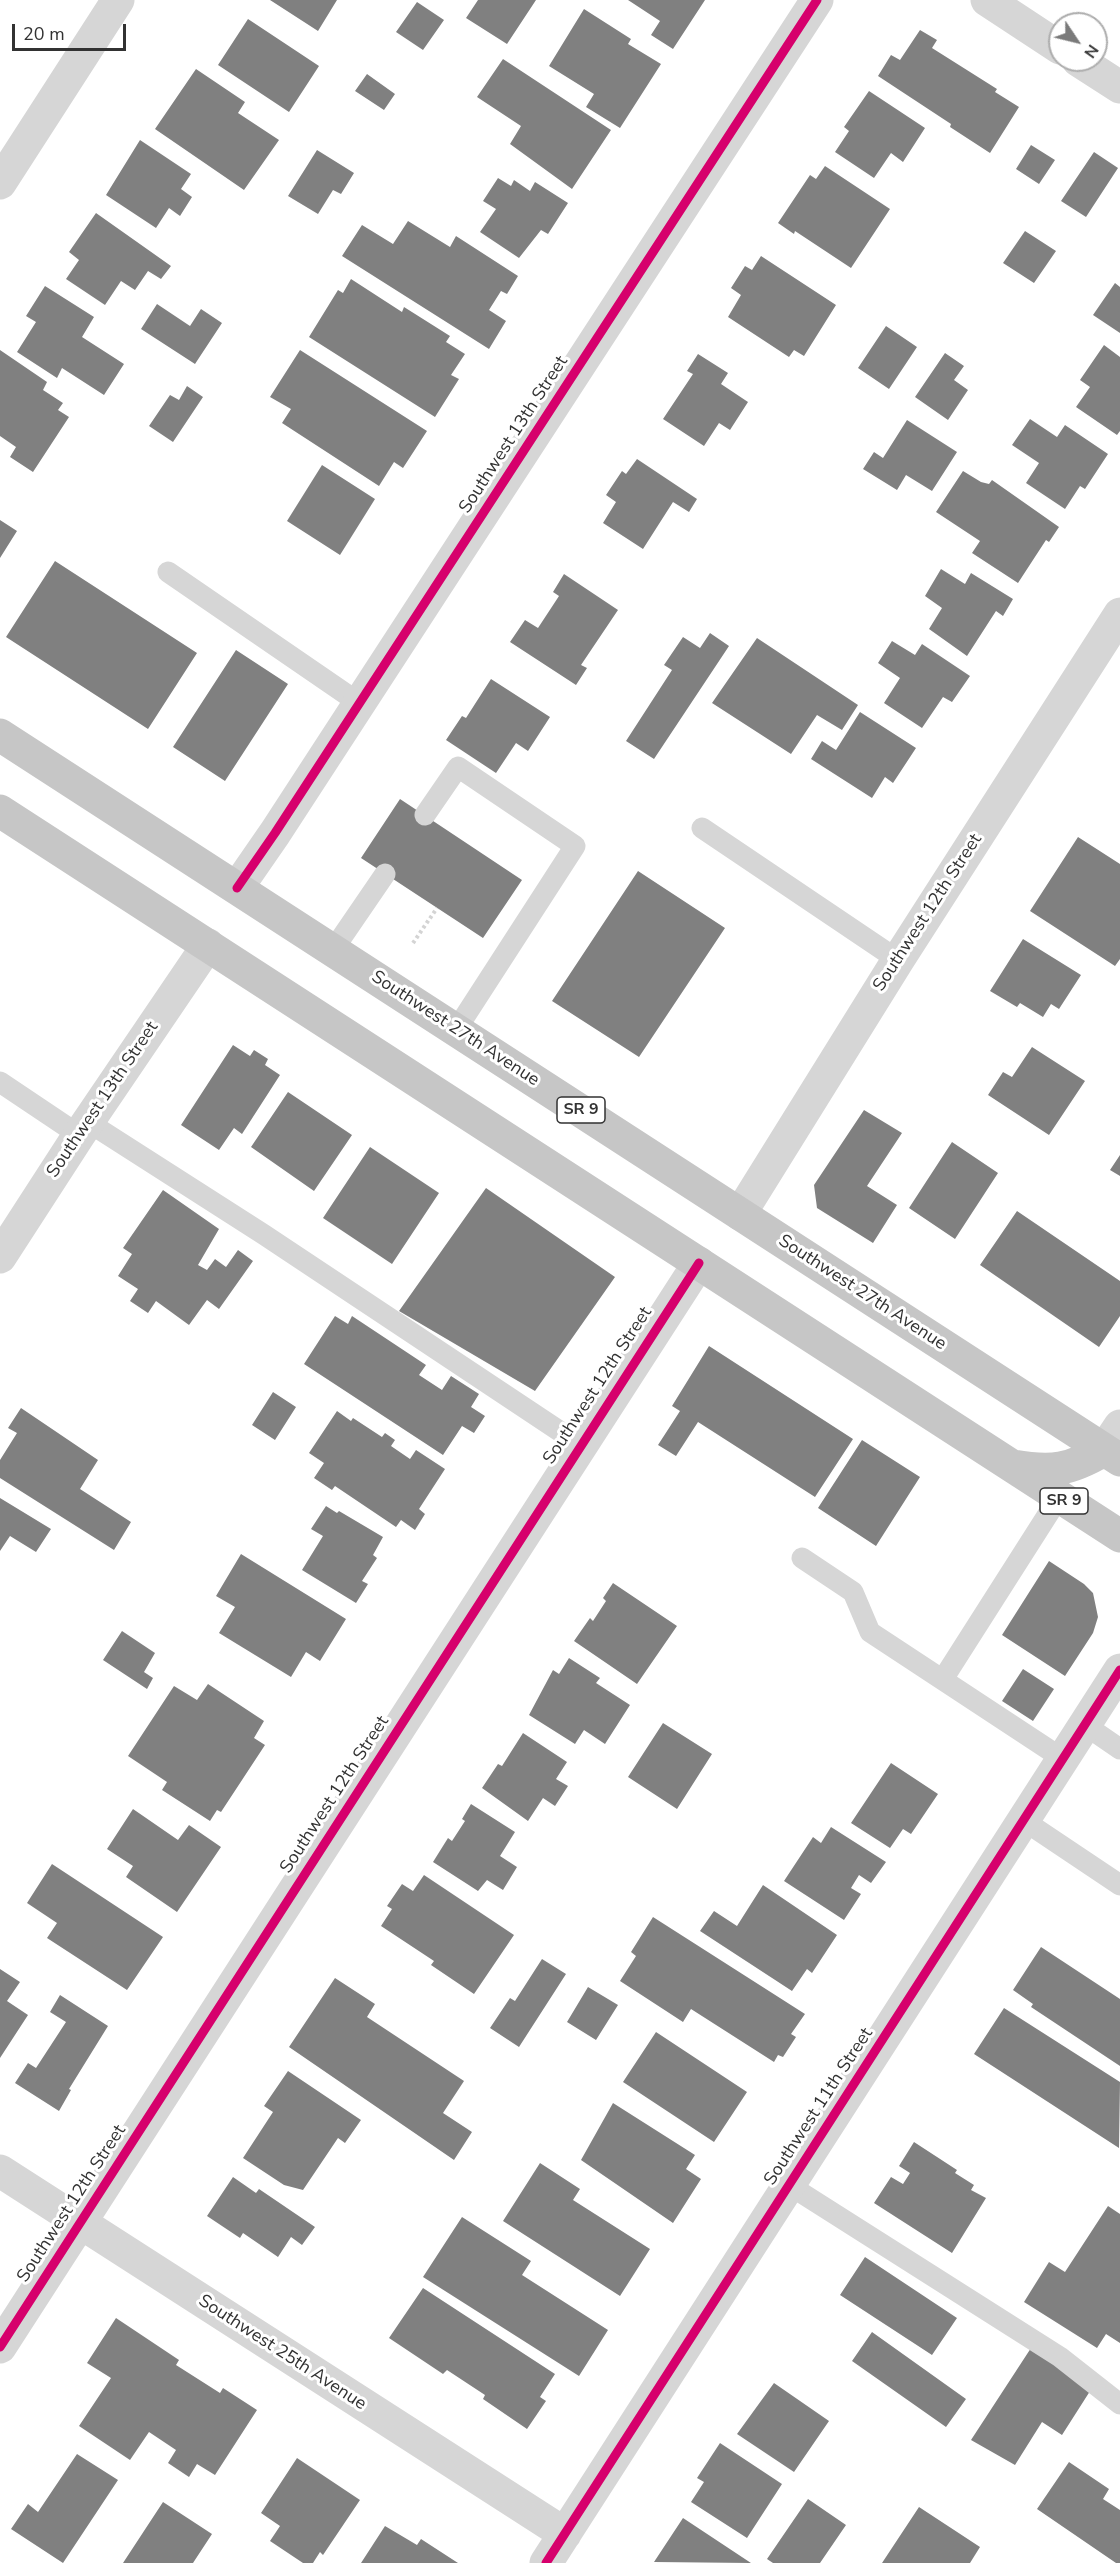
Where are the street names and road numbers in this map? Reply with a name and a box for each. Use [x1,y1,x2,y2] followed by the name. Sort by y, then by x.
[455,352,573,518] street label: Southwest 13th Street
[869,830,987,996] street label: Southwest 12th Street
[367,967,543,1091] street label: Southwest 27th Avenue
[43,1018,163,1182] street label: Southwest 13th Street
[557,1097,605,1123] road number: SR 9
[774,1231,950,1355] street label: Southwest 27th Avenue
[539,1303,657,1469] street label: Southwest 12th Street
[1040,1488,1088,1514] road number: SR 9
[276,1712,394,1878] street label: Southwest 12th Street
[760,2024,878,2190] street label: Southwest 11th Street
[13,2121,131,2287] street label: Southwest 12th Street
[194,2291,370,2415] street label: Southwest 25th Avenue

